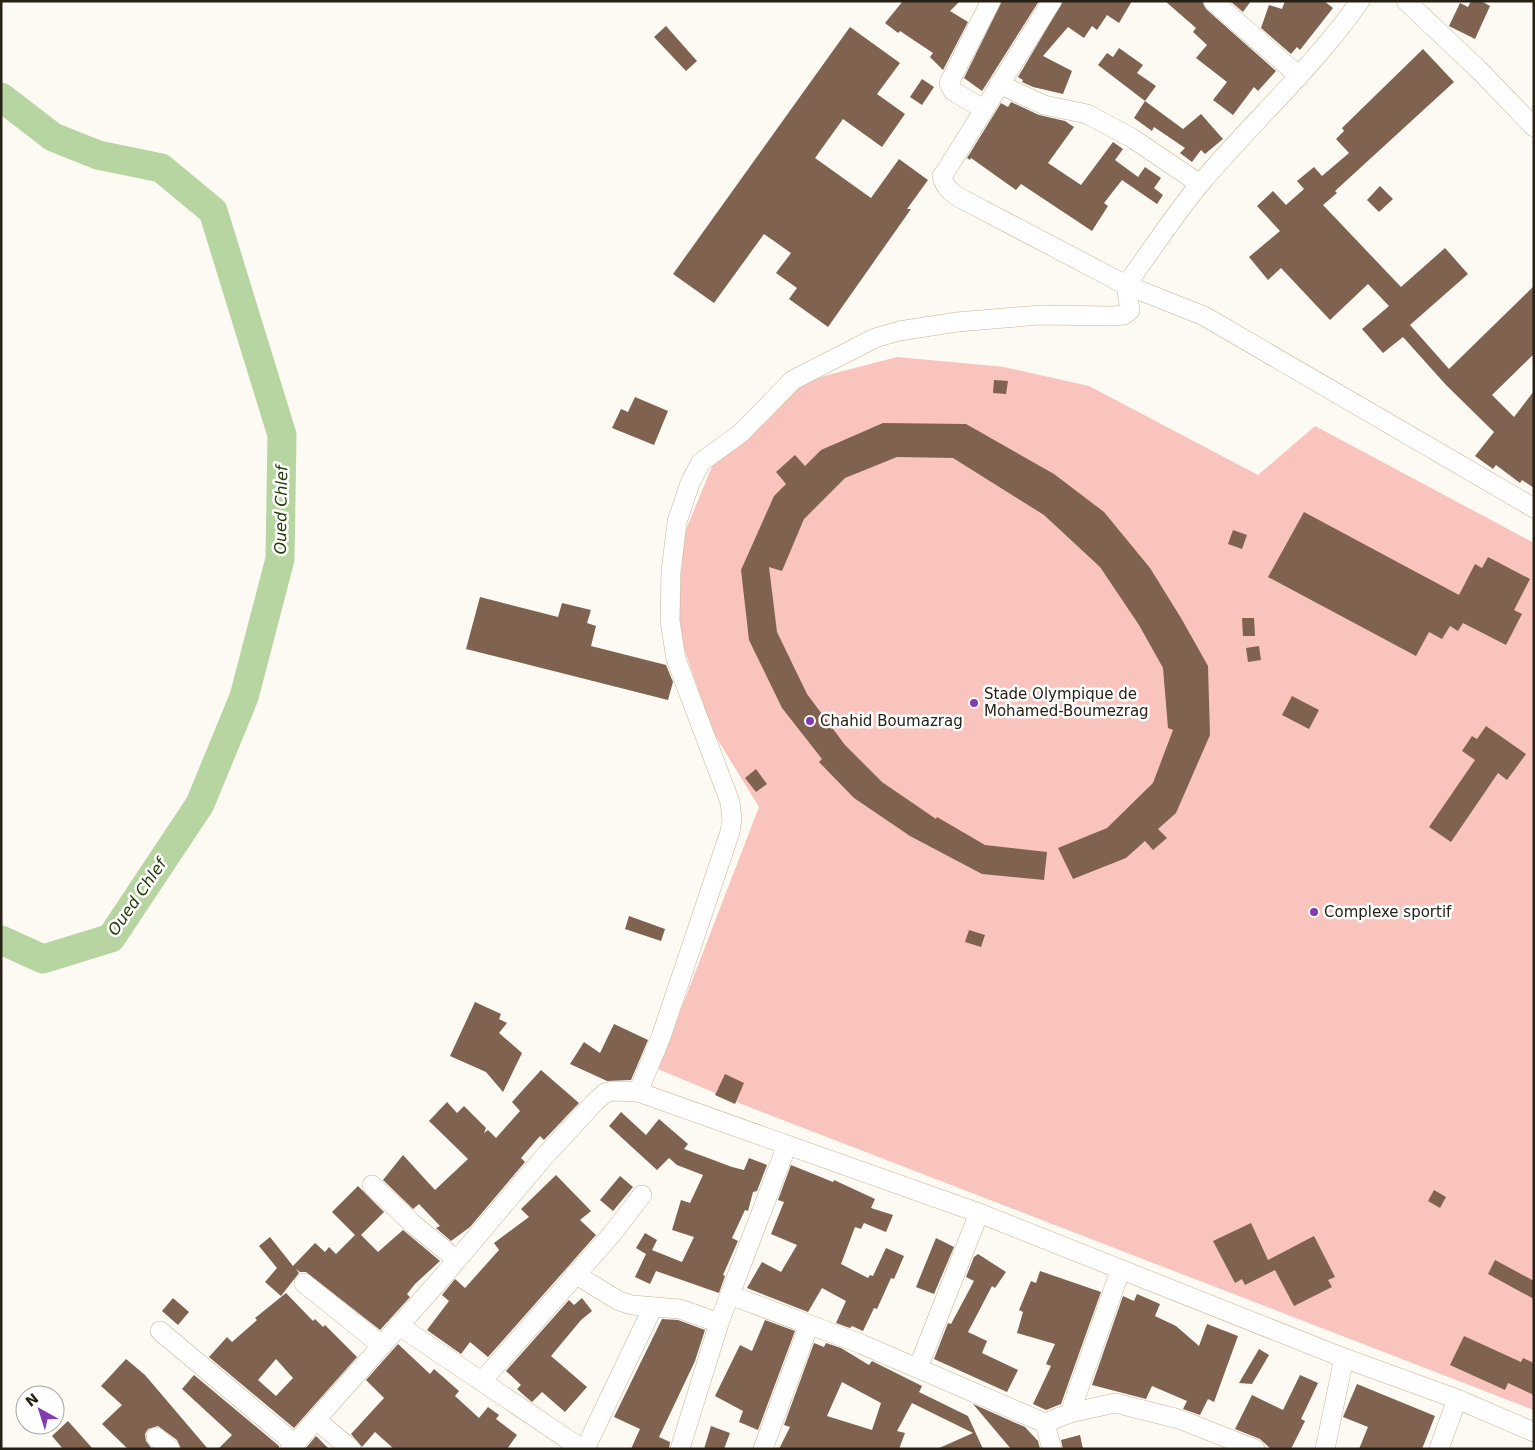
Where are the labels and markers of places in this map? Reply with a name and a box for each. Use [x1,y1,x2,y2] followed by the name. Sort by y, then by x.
[984,685,1149,720] place label: Stade Olympique de Mohamed-Boumezrag
[968,697,980,709] marker: Stade Olympique de Mohamed-Boumezrag
[820,712,963,730] place label: Chahid Boumazrag
[804,715,816,727] marker: Chahid Boumazrag
[1324,903,1452,921] place label: Complexe sportif
[1308,906,1320,918] marker: Complexe sportif

